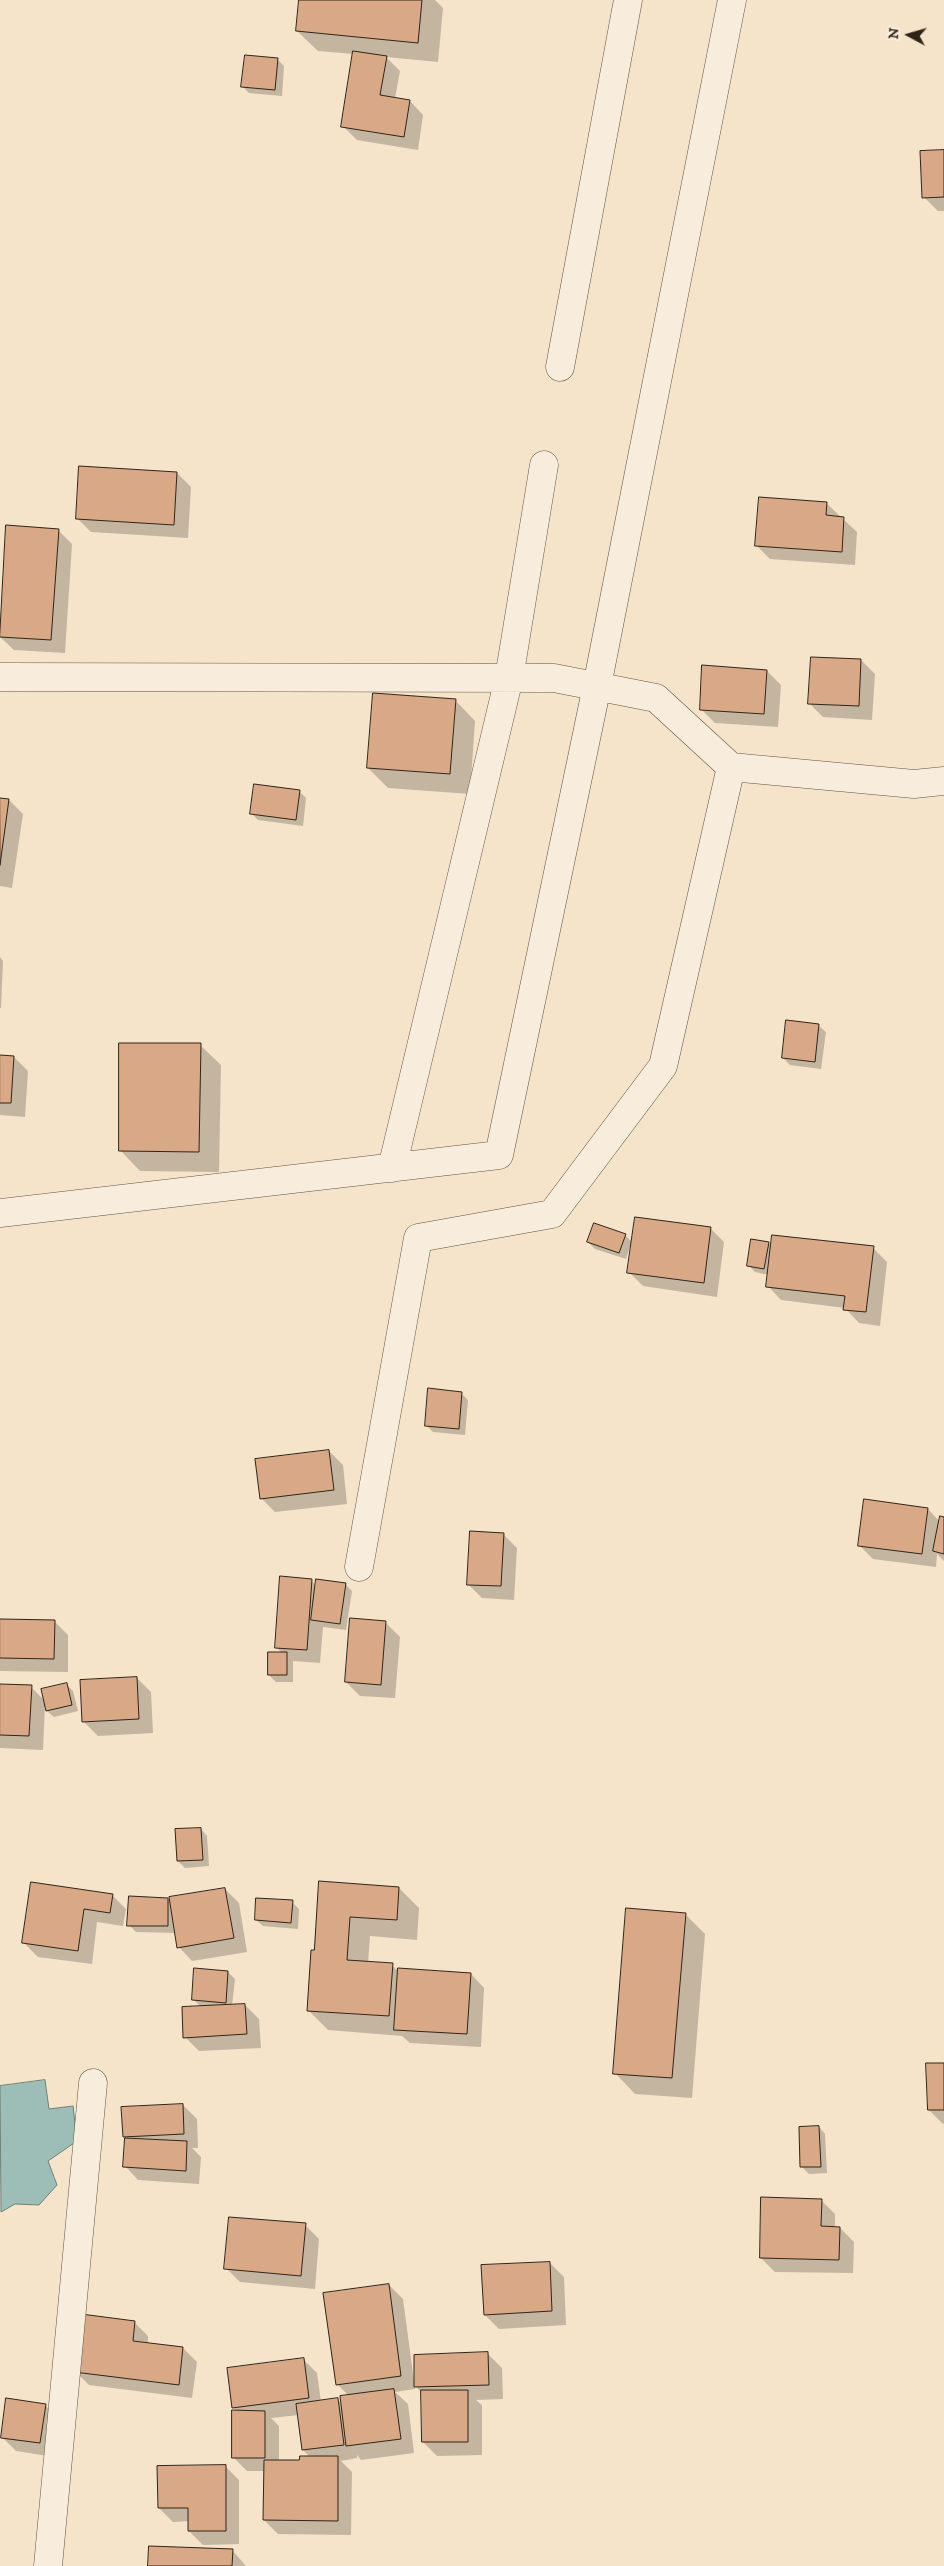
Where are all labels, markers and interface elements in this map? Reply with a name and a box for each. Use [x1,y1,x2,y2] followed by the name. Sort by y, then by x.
[884,10,934,60] north arrow
[885,27,904,40] text: N

